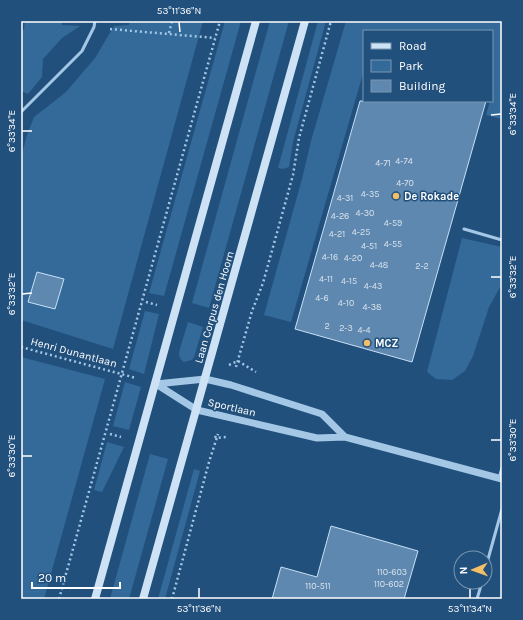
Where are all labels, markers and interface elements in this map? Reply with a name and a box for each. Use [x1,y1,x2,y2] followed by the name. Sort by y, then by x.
[157,5,201,17] text: 53°11'36"N
[363,30,493,102] legend
[399,39,427,53] text: Road
[399,59,424,73] text: Park
[399,79,446,93] text: Building
[507,93,519,135] text: 6°33'34"E
[6,110,18,152] text: 6°33'34"E
[395,156,413,166] house number: 4-74
[375,158,391,168] house number: 4-71
[396,178,414,188] house number: 4-70
[361,189,379,199] house number: 4-35
[404,190,459,203] place label: De Rokade
[391,191,401,201] marker: De Rokade
[337,193,353,203] house number: 4-31
[356,208,374,218] house number: 4-30
[331,211,349,221] house number: 4-26
[384,218,402,228] house number: 4-59
[352,227,370,237] house number: 4-25
[329,229,345,239] house number: 4-21
[384,239,402,249] house number: 4-55
[361,241,377,251] house number: 4-51
[192,250,237,365] street label: Laan Corpus den Hoorn
[322,252,338,262] house number: 4-16
[344,253,362,263] house number: 4-20
[507,256,519,298] text: 6°33'32"E
[370,260,389,270] house number: 4-48
[415,261,429,271] house number: 2-2
[6,273,18,315] text: 6°33'32"E
[319,274,333,284] house number: 4-11
[341,276,357,286] house number: 4-15
[364,281,382,291] house number: 4-43
[315,293,329,303] house number: 4-6
[338,298,354,308] house number: 4-10
[362,302,382,312] house number: 4-38
[324,321,330,331] house number: 2
[339,323,353,333] house number: 2-3
[357,325,371,335] house number: 4-4
[29,335,118,370] street label: Henri Dunantlaan
[375,337,399,350] place label: MCZ
[362,338,372,348] marker: MCZ
[207,396,257,419] street label: Sportlaan
[507,419,519,461] text: 6°33'30"E
[6,435,18,477] text: 6°33'30"E
[453,550,493,590] north arrow
[32,564,120,590] scale bar
[457,566,470,575] text: N
[377,567,407,577] house number: 110-603
[38,571,66,585] text: 20 m
[374,579,404,589] house number: 110-602
[305,581,331,591] house number: 110-511
[177,603,221,615] text: 53°11'36"N
[448,603,492,615] text: 53°11'34"N

